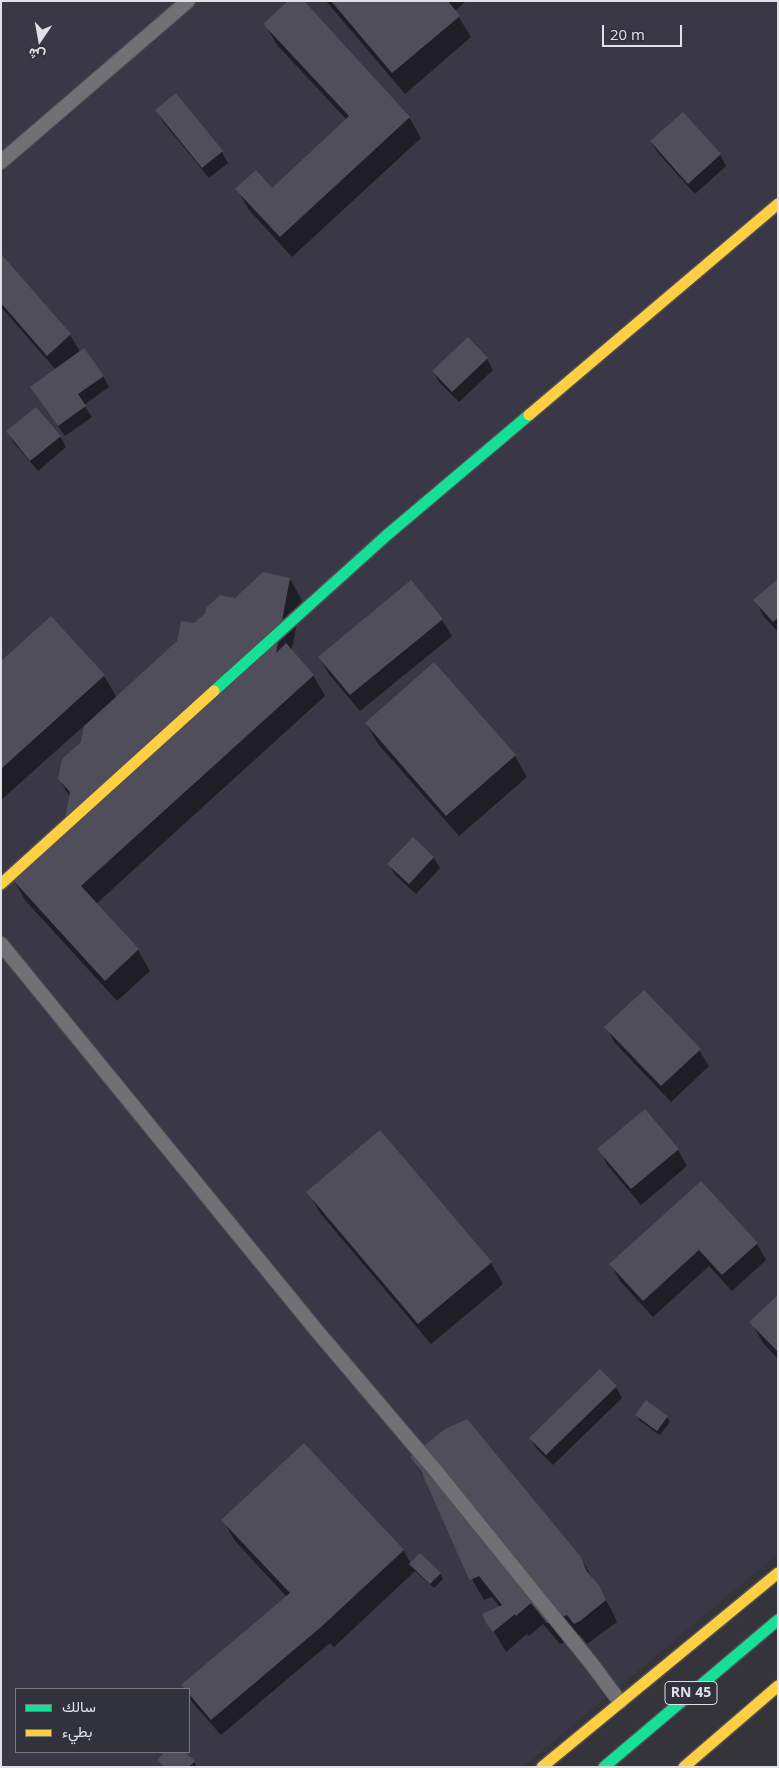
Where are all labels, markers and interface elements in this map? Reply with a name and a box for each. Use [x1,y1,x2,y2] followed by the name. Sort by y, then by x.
[15,15,65,65] north arrow
[604,15,684,47] scale bar
[610,24,645,44] text: 20 m
[27,44,47,66] text: ش
[665,1682,717,1705] road number: RN 45
[15,1688,190,1753] legend
[62,1696,96,1716] text: سالك
[62,1721,92,1741] text: بطيء

